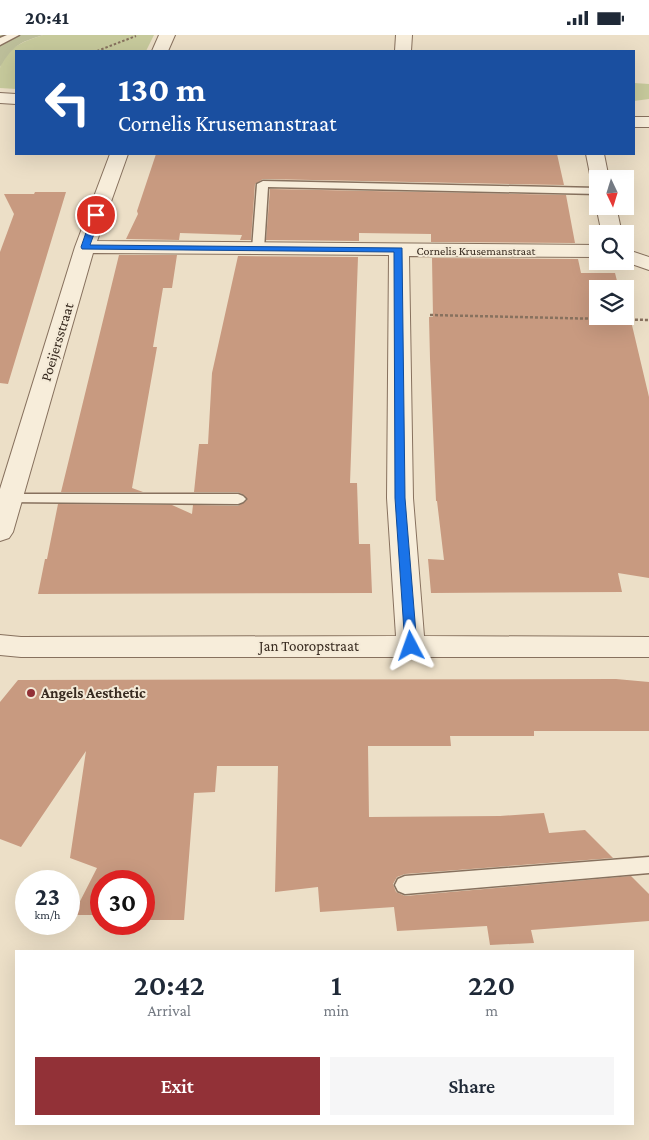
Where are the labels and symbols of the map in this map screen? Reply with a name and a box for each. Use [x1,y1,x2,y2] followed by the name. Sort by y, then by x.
[589,170,634,215] north arrow
[75,194,117,236] pin
[416,244,537,258] street label: Cornelis Krusemanstraat
[37,300,78,384] street label: Poeijersstraat
[384,619,436,671] position arrow
[257,638,360,655] street label: Jan Tooropstraat
[40,685,146,701] place label: Angels Aesthetic
[25,687,37,699] marker: Angels Aesthetic
[90,870,155,935] speed limit sign: 30

